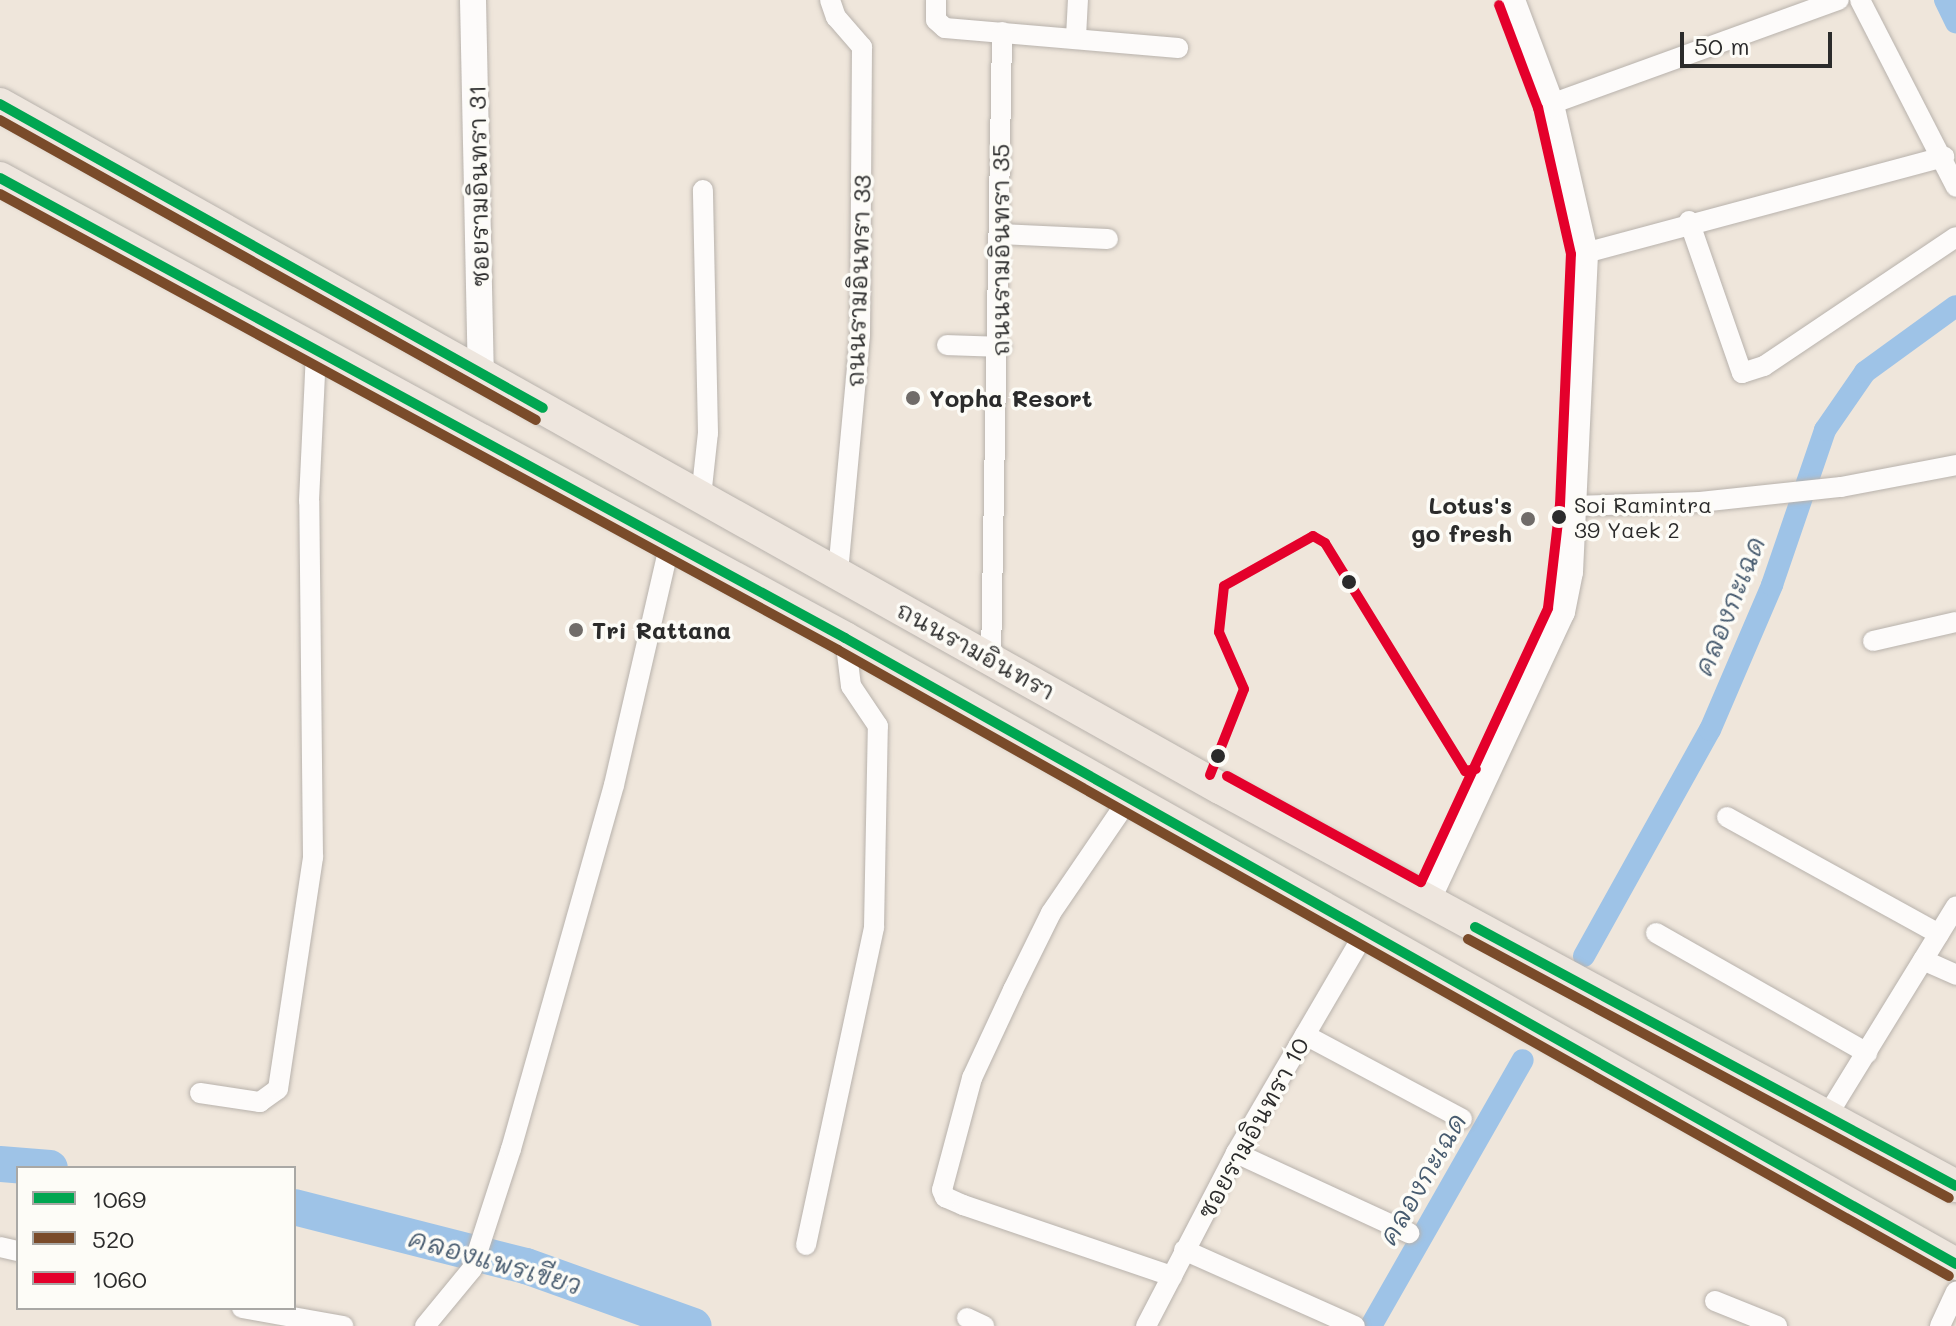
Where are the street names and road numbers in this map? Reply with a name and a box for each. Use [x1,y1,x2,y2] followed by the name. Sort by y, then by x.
[462,85,494,287] street label: ซอยรามอินทรา 31
[986,144,1014,356] street label: ถนนรามอินทรา 35
[840,174,876,388] street label: ถนนรามอินทรา 33
[892,595,1060,705] street label: ถนนรามอินทรา
[1191,1032,1315,1224] street label: ซอยรามอินทรา 10

